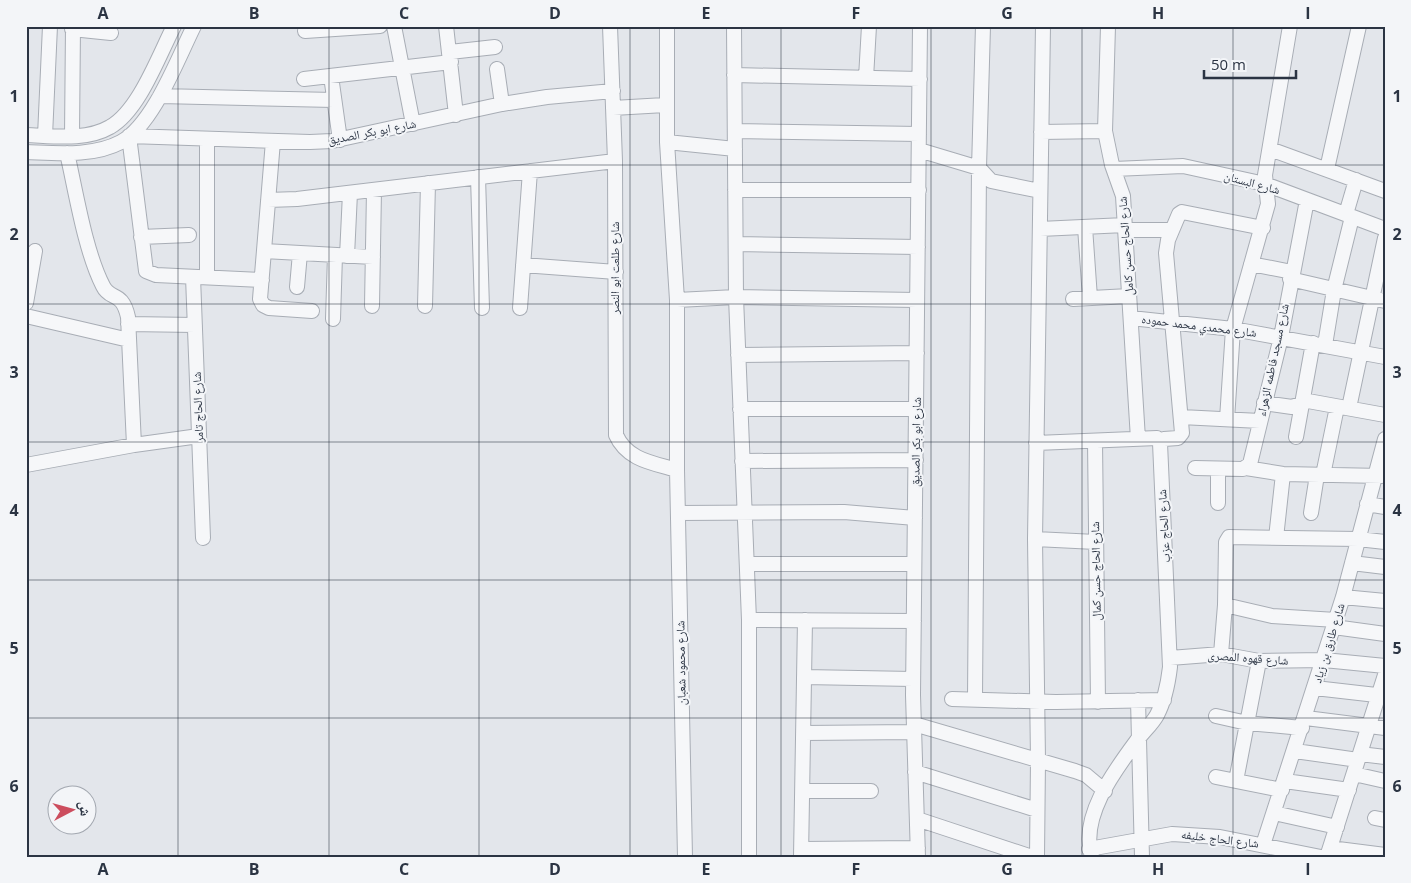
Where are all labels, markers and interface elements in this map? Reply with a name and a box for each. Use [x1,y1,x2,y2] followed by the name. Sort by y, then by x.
[97,2,109,24] text: A
[249,2,259,24] text: B
[399,2,409,24] text: C
[549,2,561,24] text: D
[702,2,711,24] text: E
[852,2,860,24] text: F
[1001,2,1013,24] text: G
[1152,2,1164,24] text: H
[1305,2,1311,24] text: I
[1204,48,1296,80] scale bar
[1211,54,1246,74] text: 50 m
[9,85,19,107] text: 1
[1392,85,1402,107] text: 1
[326,115,418,148] street label: شارع ابو بكر الصديق
[1222,167,1282,198] street label: شارع البستان
[1114,196,1137,296] street label: شارع الحاج حسن كامل
[606,222,623,315] street label: شارع طلعت ابو النصر
[9,223,19,245] text: 2
[1392,223,1402,245] text: 2
[1252,302,1293,418] street label: شارع مسجد فاطمه الزهراء
[1140,310,1258,343] street label: شارع محمدي محمد حموده
[9,361,19,383] text: 3
[1392,361,1402,383] text: 3
[188,371,207,444] street label: شارع الحاج تامر
[906,397,925,487] street label: شارع ابو بكر الصديق
[1153,489,1174,563] street label: شارع الحاج عزب
[9,499,19,521] text: 4
[1392,499,1402,521] text: 4
[1086,521,1105,621] street label: شارع الحاج حسن كمال
[1308,601,1349,685] street label: شارع طارق بن زياد
[671,621,690,705] street label: شارع محمود شعبان
[9,637,19,659] text: 5
[1392,637,1402,659] text: 5
[1207,646,1289,669] street label: شارع قهوه المصرى
[9,775,19,797] text: 6
[1392,775,1402,797] text: 6
[48,786,98,836] north arrow
[75,800,96,817] text: ش
[1180,825,1260,852] street label: شارع الحاج خليفه
[97,858,109,880] text: A
[249,858,259,880] text: B
[399,858,409,880] text: C
[549,858,561,880] text: D
[702,858,711,880] text: E
[852,858,860,880] text: F
[1001,858,1013,880] text: G
[1152,858,1164,880] text: H
[1305,858,1311,880] text: I

